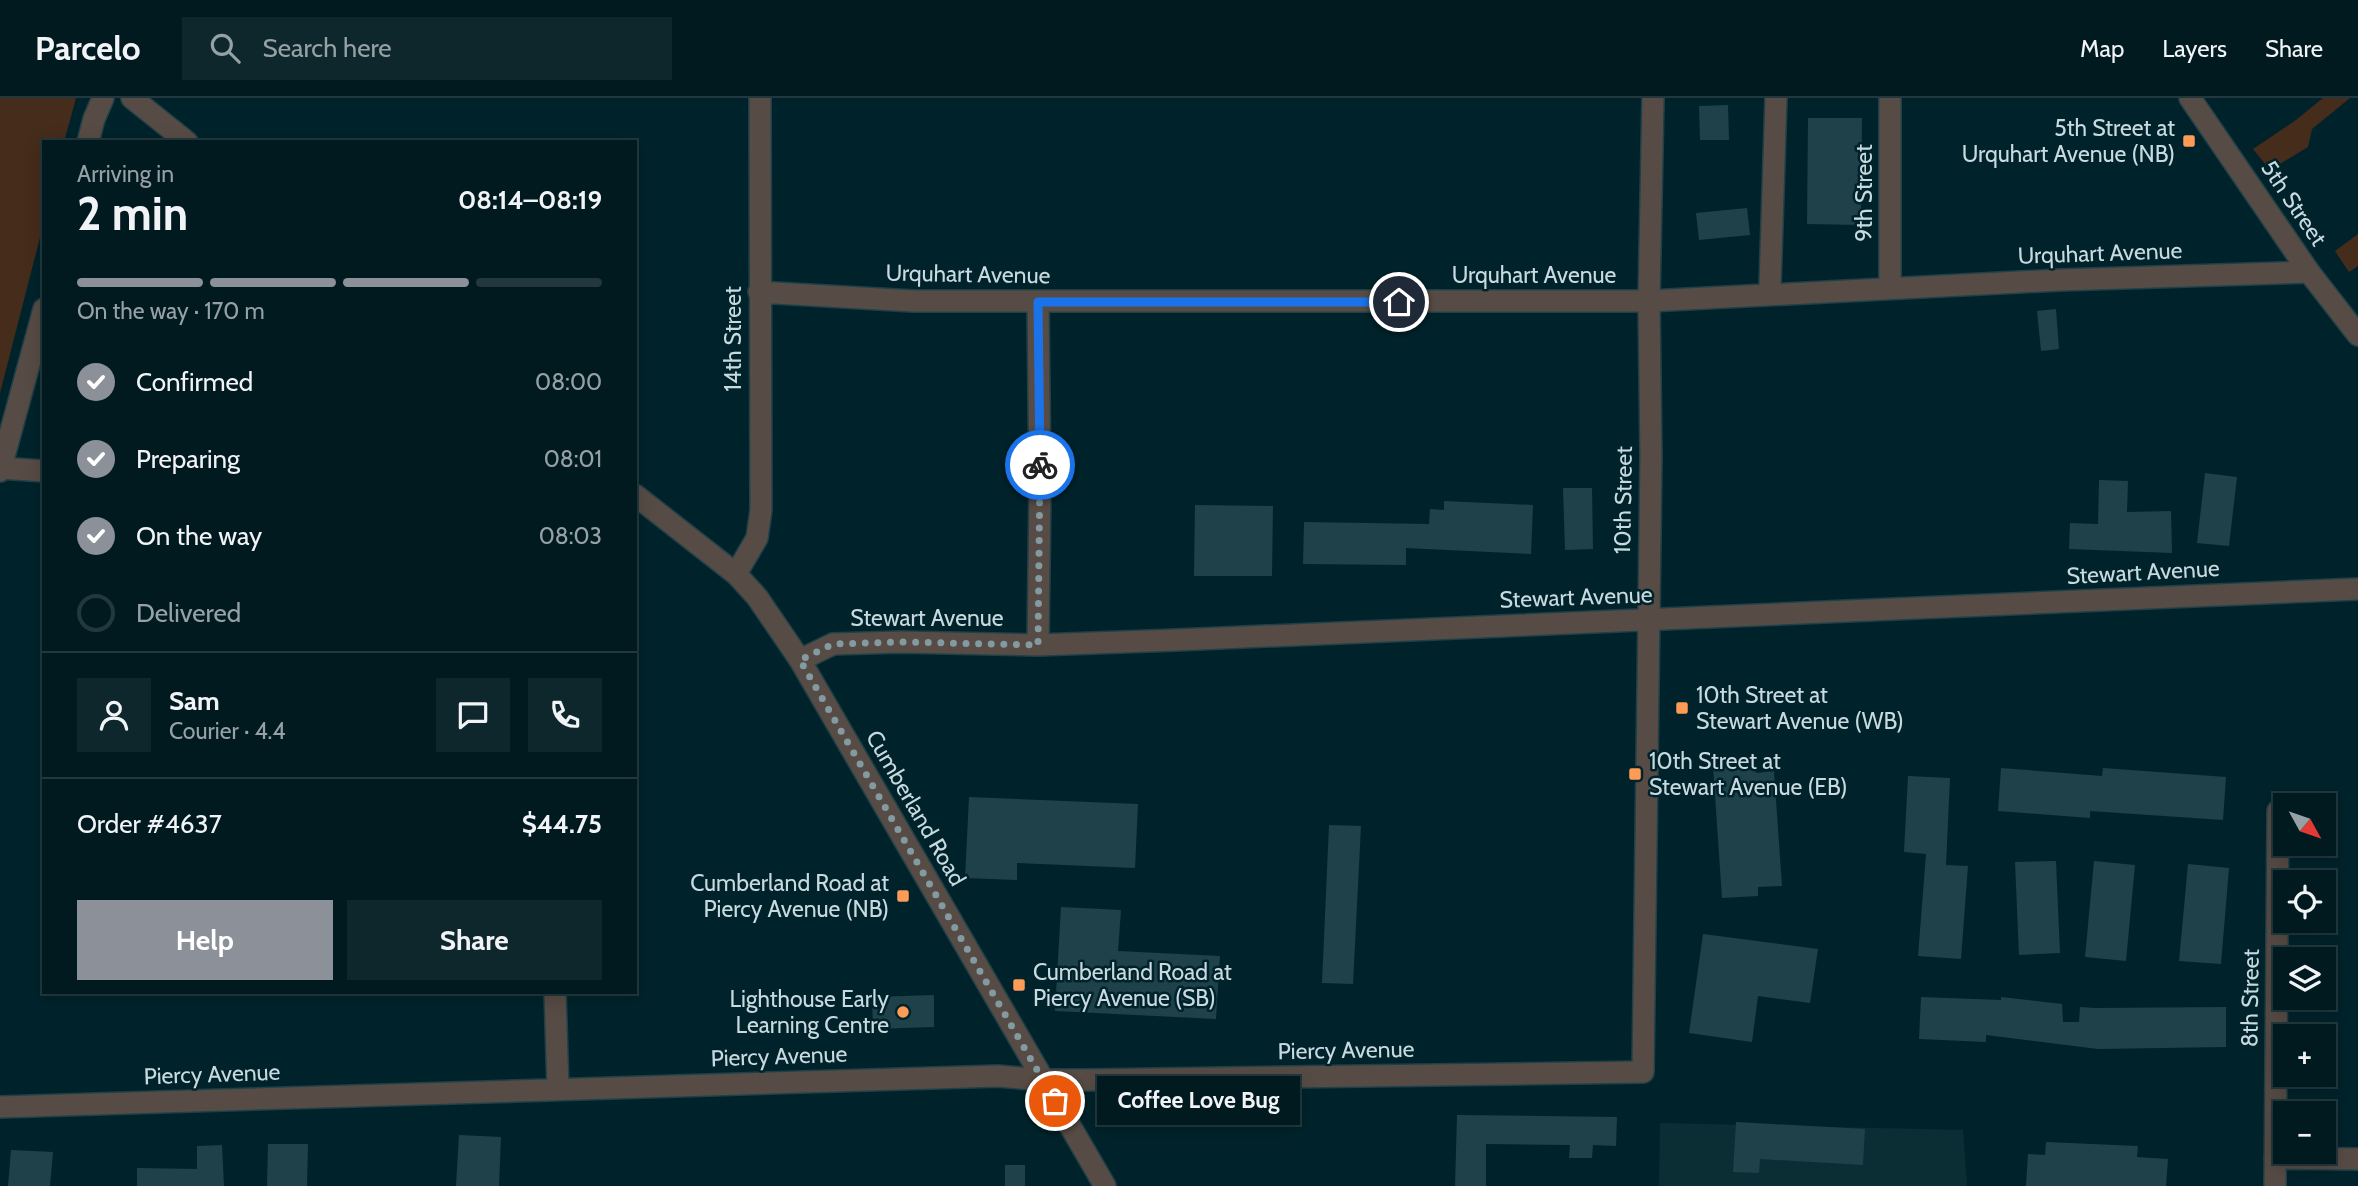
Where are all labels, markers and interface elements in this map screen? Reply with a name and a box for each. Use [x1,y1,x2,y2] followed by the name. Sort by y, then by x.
[182,17,672,80] search box
[35,28,140,68] text: Parcelo
[206,29,244,67] icon: search
[262,32,392,64] text: Search here
[2080,34,2124,63] text: Map
[2162,34,2227,63] text: Layers
[2265,34,2323,63] text: Share
[1962,114,2175,168] place label: 5th Street at Urquhart Avenue (NB)
[2181,133,2197,149] marker: 5th Street at Urquhart Avenue (NB)
[1850,144,1878,242] street label: 9th Street
[2255,155,2333,251] street label: 5th Street
[77,160,174,188] text: Arriving in
[458,184,602,216] text: 08:14–08:19
[77,186,188,242] text: 2 min
[2017,236,2183,270] street label: Urquhart Avenue
[885,259,1051,289] street label: Urquhart Avenue
[1452,261,1617,289] street label: Urquhart Avenue
[1369,272,1429,332] pin
[1380,283,1418,321] icon: home
[719,286,747,392] street label: 14th Street
[77,297,265,325] text: On the way · 170 m
[77,363,115,401] icon: check
[136,366,253,398] text: Confirmed
[535,368,602,396] text: 08:00
[1005,430,1075,500] courier
[77,440,115,478] icon: check
[136,443,240,475] text: Preparing
[544,445,602,473] text: 08:01
[1608,445,1638,554] street label: 10th Street
[1021,446,1059,484] icon: bike
[77,517,115,555] icon: check
[136,520,262,552] text: On the way
[539,522,602,550] text: 08:03
[2066,554,2220,590] street label: Stewart Avenue
[1499,580,1653,614] street label: Stewart Avenue
[136,597,241,629] text: Delivered
[850,604,1004,632] street label: Stewart Avenue
[77,678,151,752] button: person
[436,678,510,752] button: chat
[528,678,602,752] button: phone
[1696,681,1904,735] place label: 10th Street at Stewart Avenue (WB)
[169,685,220,717] text: Sam
[1674,700,1690,716] marker: 10th Street at Stewart Avenue (WB)
[169,717,286,745] text: Courier · 4.4
[860,725,972,891] street label: Cumberland Road
[1649,747,1847,801] place label: 10th Street at Stewart Avenue (EB)
[1627,766,1643,782] marker: 10th Street at Stewart Avenue (EB)
[2273,793,2336,856] north arrow
[2273,793,2336,1164] map controls
[77,808,222,840] text: Order #4637
[522,808,602,840] text: $44.75
[690,869,889,923] place label: Cumberland Road at Piercy Avenue (NB)
[2273,870,2336,933] button: locate
[895,888,911,904] marker: Cumberland Road at Piercy Avenue (NB)
[77,900,333,980] button: Help
[347,900,602,980] button: Share
[2273,947,2336,1010] button: layers
[2235,948,2265,1047] street label: 8th Street
[1033,958,1232,1012] place label: Cumberland Road at Piercy Avenue (SB)
[1011,977,1027,993] marker: Cumberland Road at Piercy Avenue (SB)
[730,985,889,1039] place label: Lighthouse Early Learning Centre
[895,1004,911,1020] marker: Lighthouse Early Learning Centre
[2273,1024,2336,1087] button: +
[1277,1035,1415,1065] street label: Piercy Avenue
[710,1040,848,1072] street label: Piercy Avenue
[143,1058,281,1090] street label: Piercy Avenue
[1025,1071,1085,1131] pin
[1097,1076,1300,1126] callout: Coffee Love Bug
[1036,1082,1074,1120] icon: bag
[1117,1086,1280,1114] text: Coffee Love Bug
[2273,1101,2336,1164] button: −

